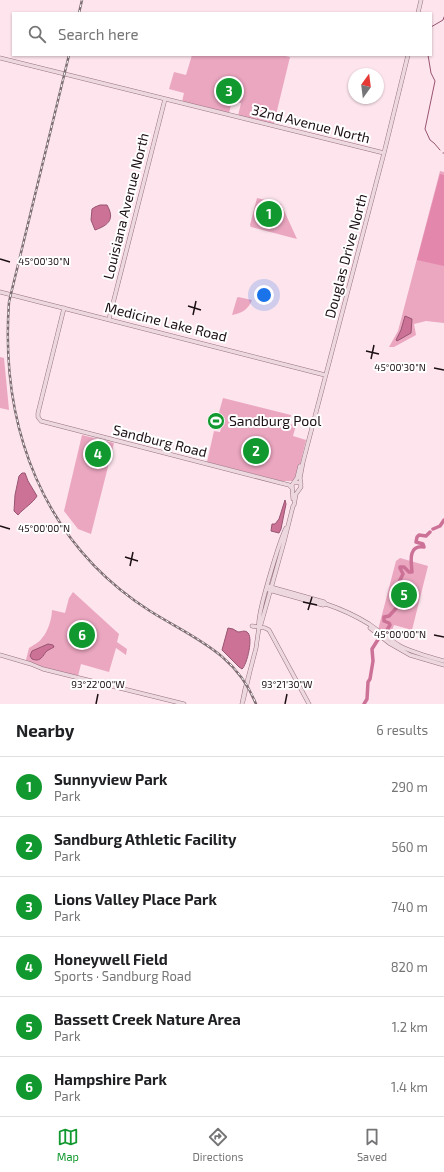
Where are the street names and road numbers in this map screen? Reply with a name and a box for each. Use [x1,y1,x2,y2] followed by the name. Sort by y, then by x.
[250,101,372,146] street label: 32nd Avenue North
[99,131,152,281] street label: Louisiana Avenue North
[321,192,370,320] street label: Douglas Drive North
[103,298,229,345] street label: Medicine Lake Road
[111,421,209,460] street label: Sandburg Road

